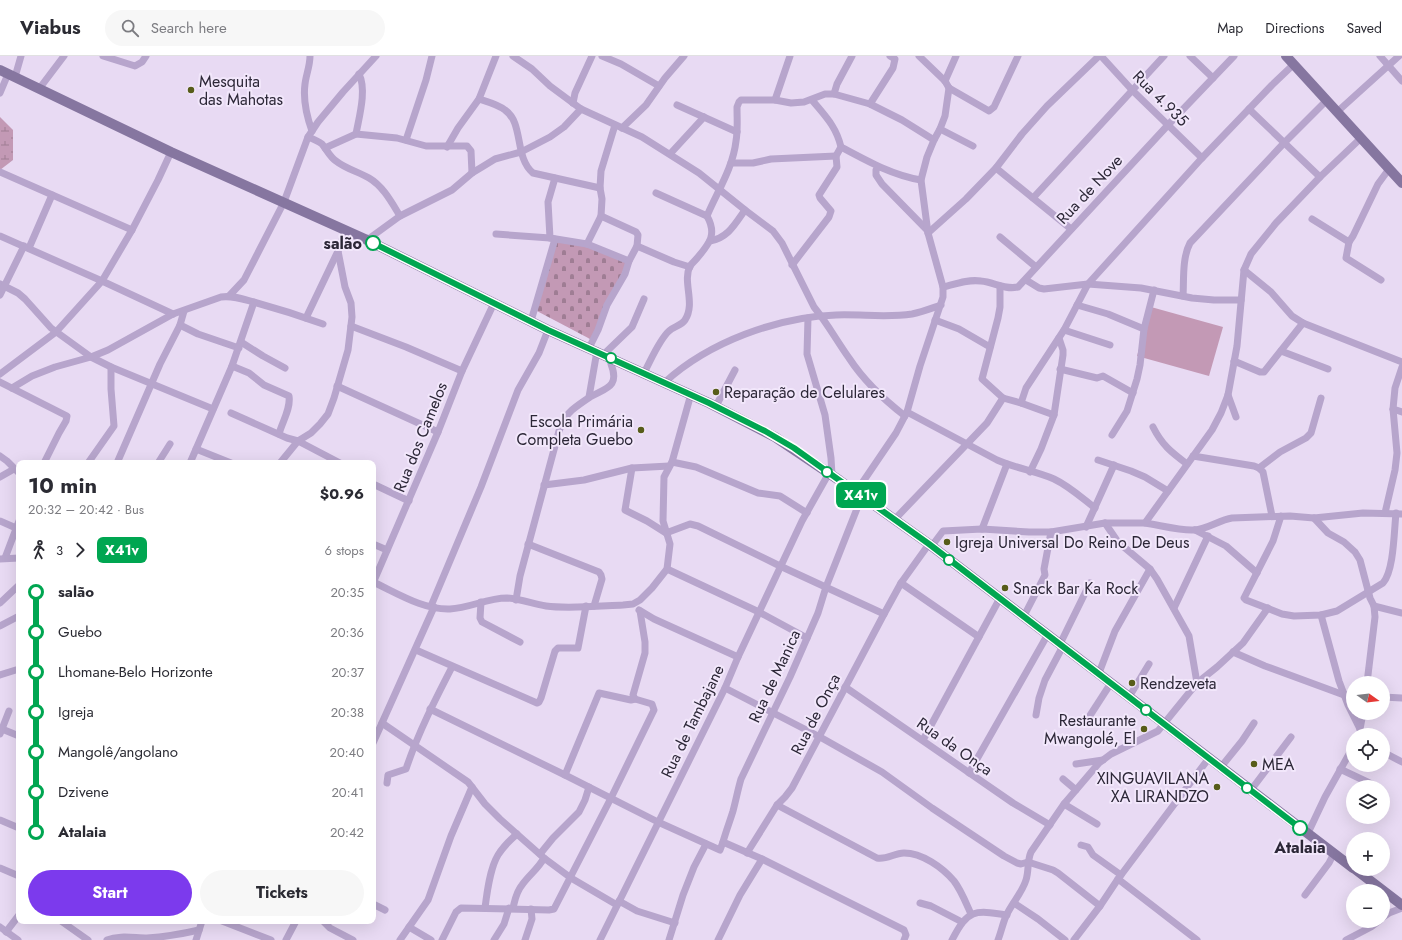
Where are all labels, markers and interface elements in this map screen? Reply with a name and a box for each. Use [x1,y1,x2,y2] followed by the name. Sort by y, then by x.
[105,10,385,46] search box
[20,14,81,41] text: Viabus
[119,17,141,39] icon: search
[151,17,227,39] text: Search here
[1217,18,1243,38] text: Map
[1265,18,1325,38] text: Directions
[1347,18,1382,38] text: Saved
[1127,65,1194,132] street label: Rua 4.935
[199,70,283,111] place label: Mesquita das Mahotas
[186,85,196,95] marker: Mesquita das Mahotas
[1051,149,1128,229] street label: Rua de Nove
[324,232,362,255] place label: salão
[365,235,381,251] marker: salão
[605,352,617,364] unlabelled marker
[388,379,453,496] street label: Rua dos Camelos
[724,381,885,404] place label: Reparação de Celulares
[711,387,721,397] marker: Reparação de Celulares
[517,410,633,451] place label: Escola Primária Completa Guebo
[636,425,646,435] marker: Escola Primária Completa Guebo
[821,466,833,478] unlabelled marker
[28,469,97,501] text: 10 min
[833,482,889,508] line badge: X41v
[320,483,364,505] text: $0.96
[844,485,878,505] text: X41v
[28,500,144,519] text: 20:32 – 20:42 · Bus
[955,531,1189,554] place label: Igreja Universal Do Reino De Deus
[942,537,952,547] marker: Igreja Universal Do Reino De Deus
[28,539,50,561] icon: walk
[69,539,91,561] icon: forward
[105,540,139,560] text: X41v
[56,541,63,560] text: 3
[325,541,364,560] text: 6 stops
[943,554,955,566] unlabelled marker
[1013,577,1139,600] place label: Snack Bar Ka Rock
[58,581,94,603] text: salão
[330,583,364,602] text: 20:35
[1000,583,1010,593] marker: Snack Bar Ka Rock
[58,621,102,643] text: Guebo
[330,623,364,642] text: 20:36
[743,626,806,727] street label: Rua de Manica
[58,661,213,683] text: Lhomane-Belo Horizonte
[655,661,730,782] street label: Rua de Tambajane
[331,663,364,682] text: 20:37
[785,670,846,759] street label: Rua de Onça
[1140,672,1216,695] place label: Rendzeveta
[1346,676,1390,720] north arrow
[1346,676,1390,928] map controls
[1127,678,1137,688] marker: Rendzeveta
[58,701,94,723] text: Igreja
[331,703,364,722] text: 20:38
[1140,704,1152,716] unlabelled marker
[1044,709,1136,750] place label: Restaurante Mwangolé, El
[912,712,997,781] street label: Rua da Onça
[1139,724,1149,734] marker: Restaurante Mwangolé, El
[1346,728,1390,772] button: locate
[58,741,178,763] text: Mangolê/angolano
[330,743,364,762] text: 20:40
[1262,753,1295,776] place label: MEA
[1249,759,1259,769] marker: MEA
[1097,767,1209,808] place label: XINGUAVILANA XA LIRANDZO
[1346,780,1390,824] button: layers
[58,781,109,803] text: Dzivene
[1212,782,1222,792] marker: XINGUAVILANA XA LIRANDZO
[1241,782,1253,794] unlabelled marker
[331,783,364,802] text: 20:41
[1292,820,1308,836] marker: Atalaia
[58,821,106,843] text: Atalaia
[330,823,364,842] text: 20:42
[1346,832,1390,876] button: +
[1273,836,1326,859] place label: Atalaia
[28,870,192,916] button: Start
[200,870,364,916] button: Tickets
[1346,884,1390,928] button: −

